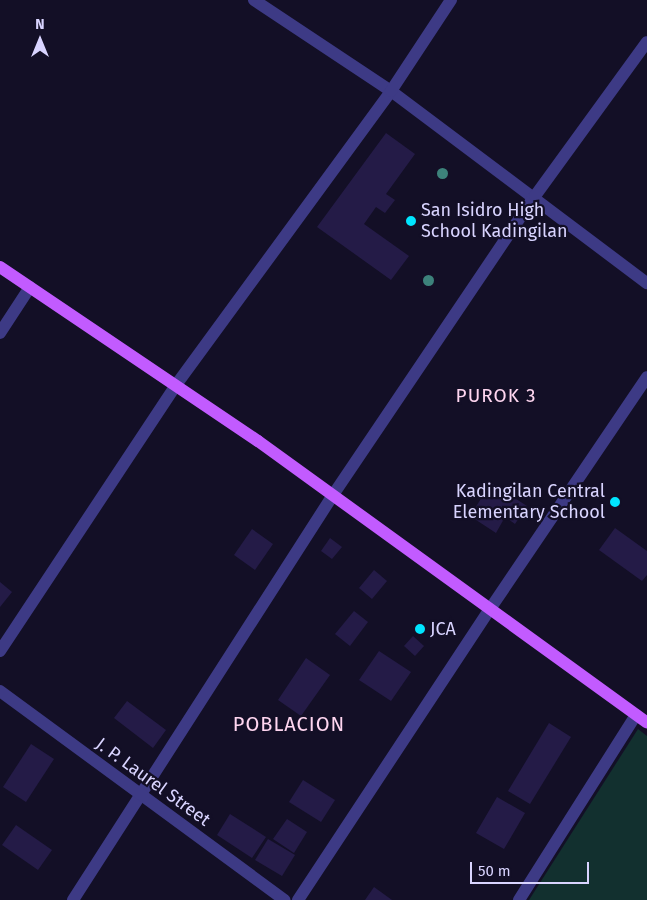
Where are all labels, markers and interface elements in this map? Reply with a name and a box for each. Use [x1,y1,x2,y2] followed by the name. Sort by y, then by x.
[15,15,65,65] north arrow
[35,16,45,33] text: N
[421,200,568,242] place label: San Isidro High School Kadingilan
[405,215,417,227] marker: San Isidro High School Kadingilan
[455,385,537,407] district label: PUROK 3
[453,481,605,524] place label: Kadingilan Central Elementary School
[609,496,621,508] marker: Kadingilan Central Elementary School
[430,618,456,640] place label: JCA
[414,623,426,635] marker: JCA
[232,712,346,736] district label: POBLACION
[92,733,214,831] street label: J. P. Laurel Street
[472,852,591,884] scale bar
[478,862,511,880] text: 50 m

